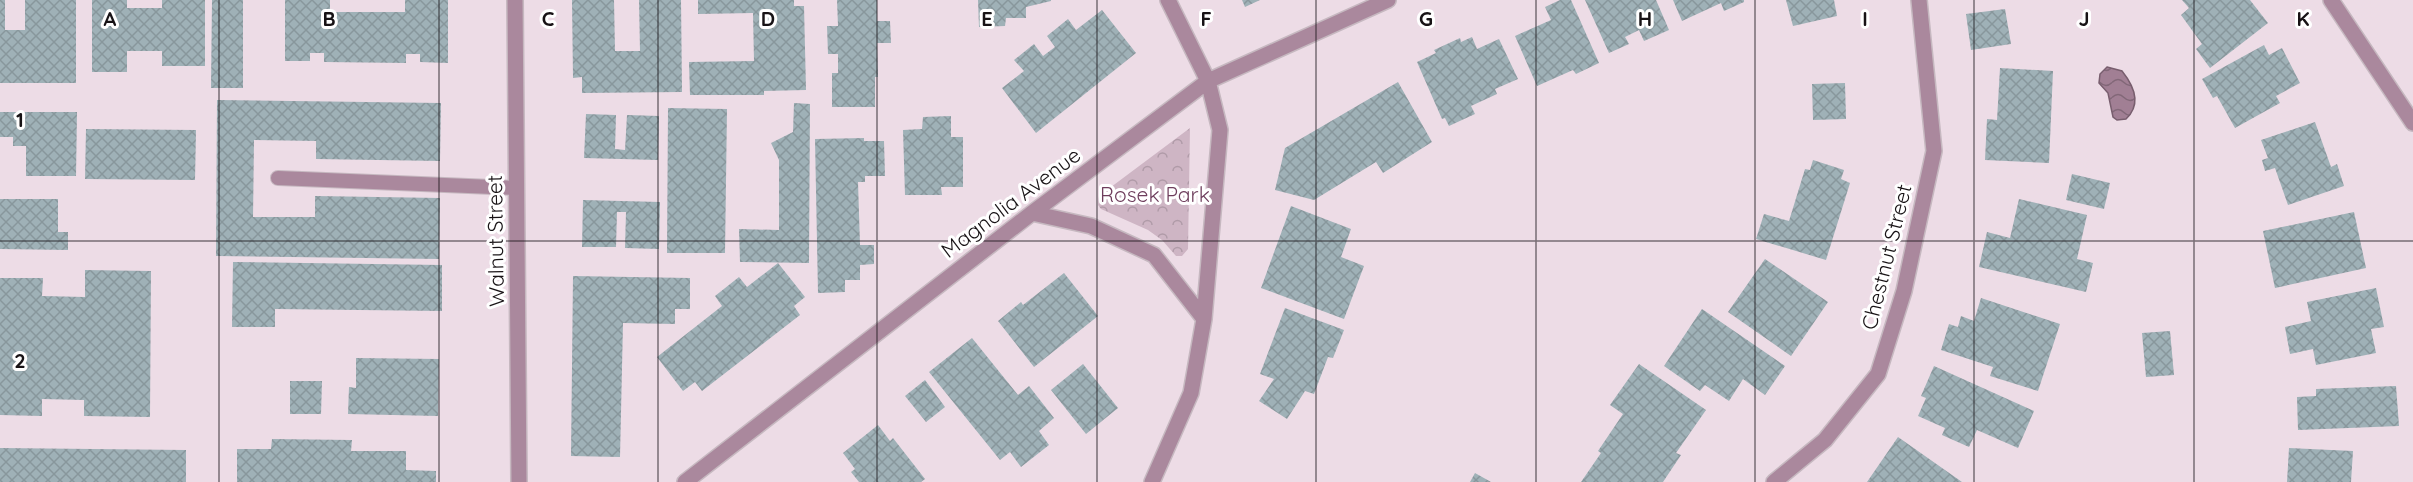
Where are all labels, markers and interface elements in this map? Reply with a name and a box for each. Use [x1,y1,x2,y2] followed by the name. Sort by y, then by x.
[104,6,117,31] text: A
[322,6,336,31] text: B
[542,6,555,31] text: C
[761,6,775,31] text: D
[981,6,993,31] text: E
[1200,6,1212,31] text: F
[1419,6,1433,31] text: G
[1638,6,1652,31] text: H
[1862,6,1868,31] text: I
[2078,6,2090,31] text: J
[2296,6,2310,31] text: K
[16,107,24,132] text: 1
[936,141,1085,263] street label: Magnolia Avenue
[481,175,509,307] street label: Walnut Street
[1100,181,1210,207] park label: Rosek Park
[1855,181,1917,332] street label: Chestnut Street
[14,348,26,373] text: 2

